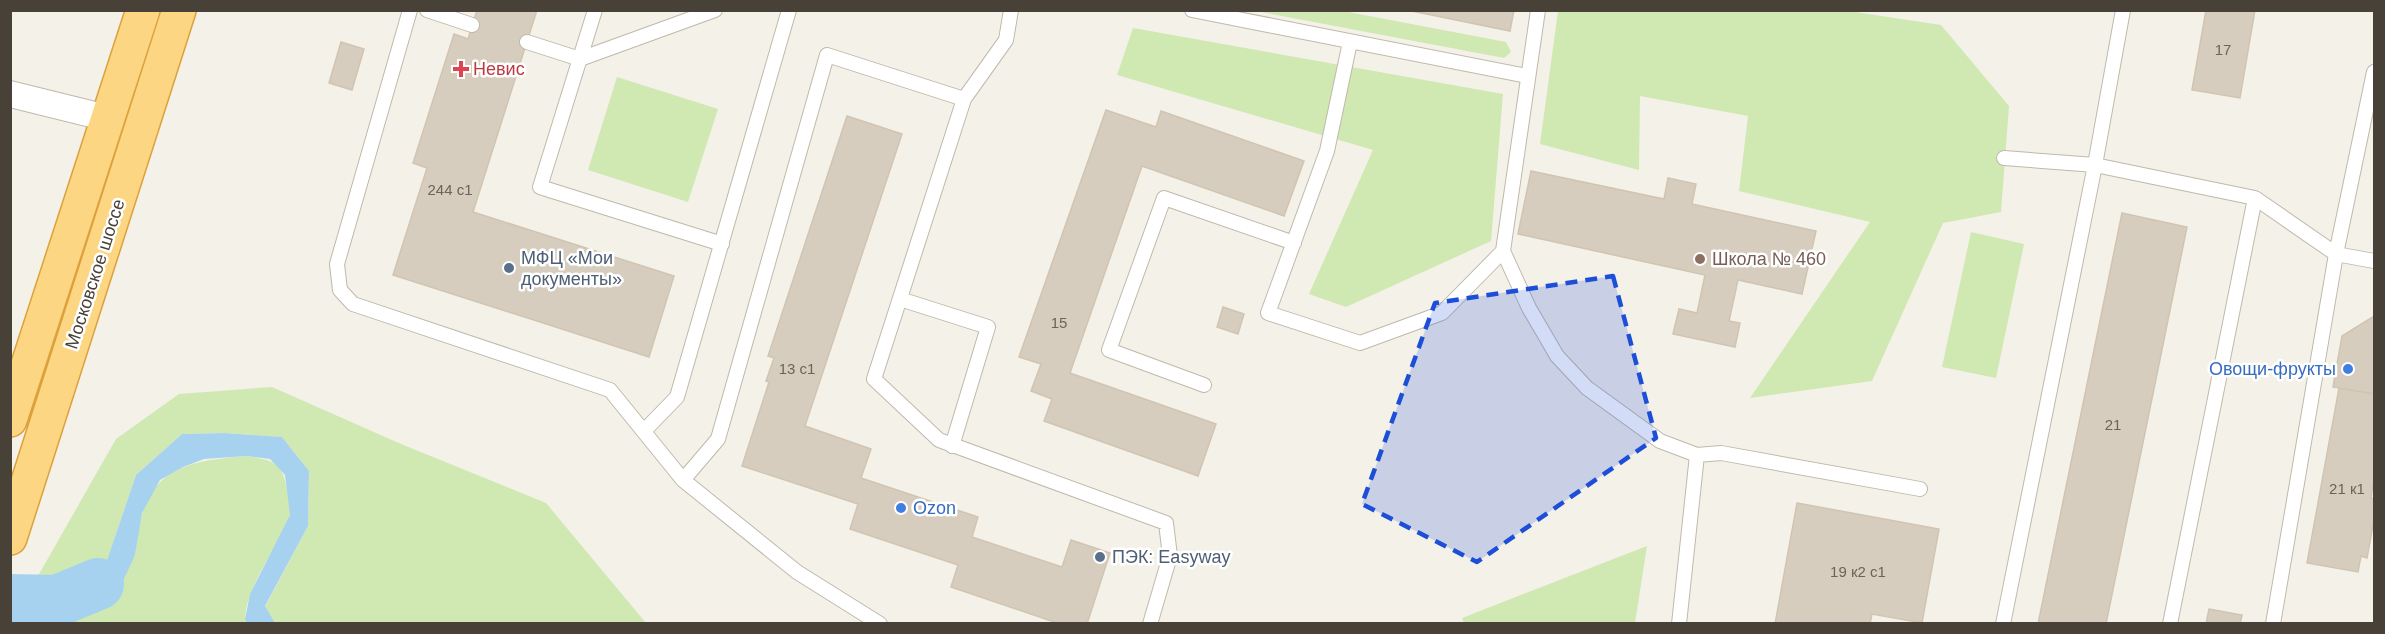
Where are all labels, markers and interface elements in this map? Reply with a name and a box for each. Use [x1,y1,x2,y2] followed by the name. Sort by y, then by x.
[2215,41,2231,58] house number: 17
[473,59,525,79] place label: Невис
[454,62,468,76] marker: Невис
[427,181,473,198] house number: 244 с1
[61,197,129,351] street label: Московское шоссе
[521,248,622,289] place label: МФЦ «Мои документы»
[1712,249,1826,269] place label: Школа № 460
[1693,252,1707,266] marker: Школа № 460
[502,261,516,275] marker: МФЦ «Мои документы»
[1051,314,1067,331] house number: 15
[2209,359,2336,379] place label: Овощи-фрукты
[779,360,815,377] house number: 13 с1
[2341,362,2355,376] marker: Овощи-фрукты
[2105,416,2121,433] house number: 21
[2329,480,2365,497] house number: 21 к1
[913,498,956,518] place label: Ozon
[894,501,908,515] marker: Ozon
[1112,547,1230,567] place label: ПЭК: Easyway
[1093,550,1107,564] marker: ПЭК: Easyway
[1830,563,1886,580] house number: 19 к2 с1

